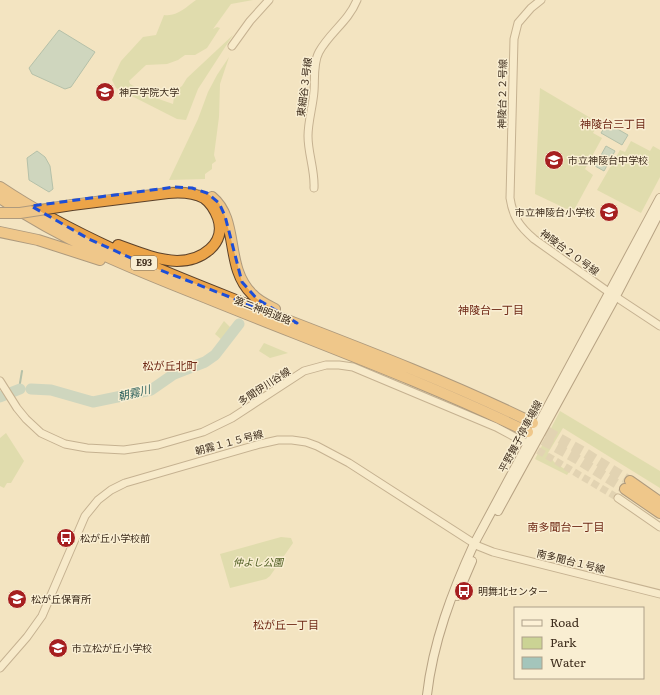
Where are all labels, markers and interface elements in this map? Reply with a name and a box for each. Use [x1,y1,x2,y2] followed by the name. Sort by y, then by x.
[292,56,315,118] street label: 東細谷３号線
[493,59,510,129] street label: 神陵台２２号線
[94,81,116,103] school or university icon: 神戸学院大学
[119,84,179,99] place label: 神戸学院大学
[580,115,646,131] district label: 神陵台三丁目
[543,149,565,171] school or university icon: 市立神陵台中学校
[568,152,648,167] place label: 市立神陵台中学校
[598,201,620,223] school or university icon: 市立神陵台小学校
[515,204,595,219] place label: 市立神陵台小学校
[538,225,603,278] street label: 神陵台２０号線
[131,256,157,270] road number: E93
[232,292,294,327] street label: 第二神明道路
[458,301,524,317] district label: 神陵台一丁目
[143,357,198,373] district label: 松が丘北町
[234,363,293,408] street label: 多聞伊川谷線
[116,380,153,404] water label: 朝霧川
[494,397,545,475] street label: 平野舞子停車場線
[193,425,265,458] street label: 朝霧１１５号線
[528,518,605,534] district label: 南多聞台一丁目
[55,527,77,549] bus stop icon: 松が丘小学校前
[80,530,150,545] place label: 松が丘小学校前
[535,545,607,576] street label: 南多聞台１号線
[233,554,285,569] park label: 仲よし公園
[453,580,475,602] bus stop icon: 明舞北センター
[478,583,548,598] place label: 明舞北センター
[6,588,28,610] school or university icon: 松が丘保育所
[31,591,91,606] place label: 松が丘保育所
[514,607,644,679] legend
[550,613,580,631] text: Road
[253,616,319,632] district label: 松が丘一丁目
[550,633,577,651] text: Park
[47,637,69,659] school or university icon: 市立松が丘小学校
[72,640,152,655] place label: 市立松が丘小学校
[550,653,586,671] text: Water

